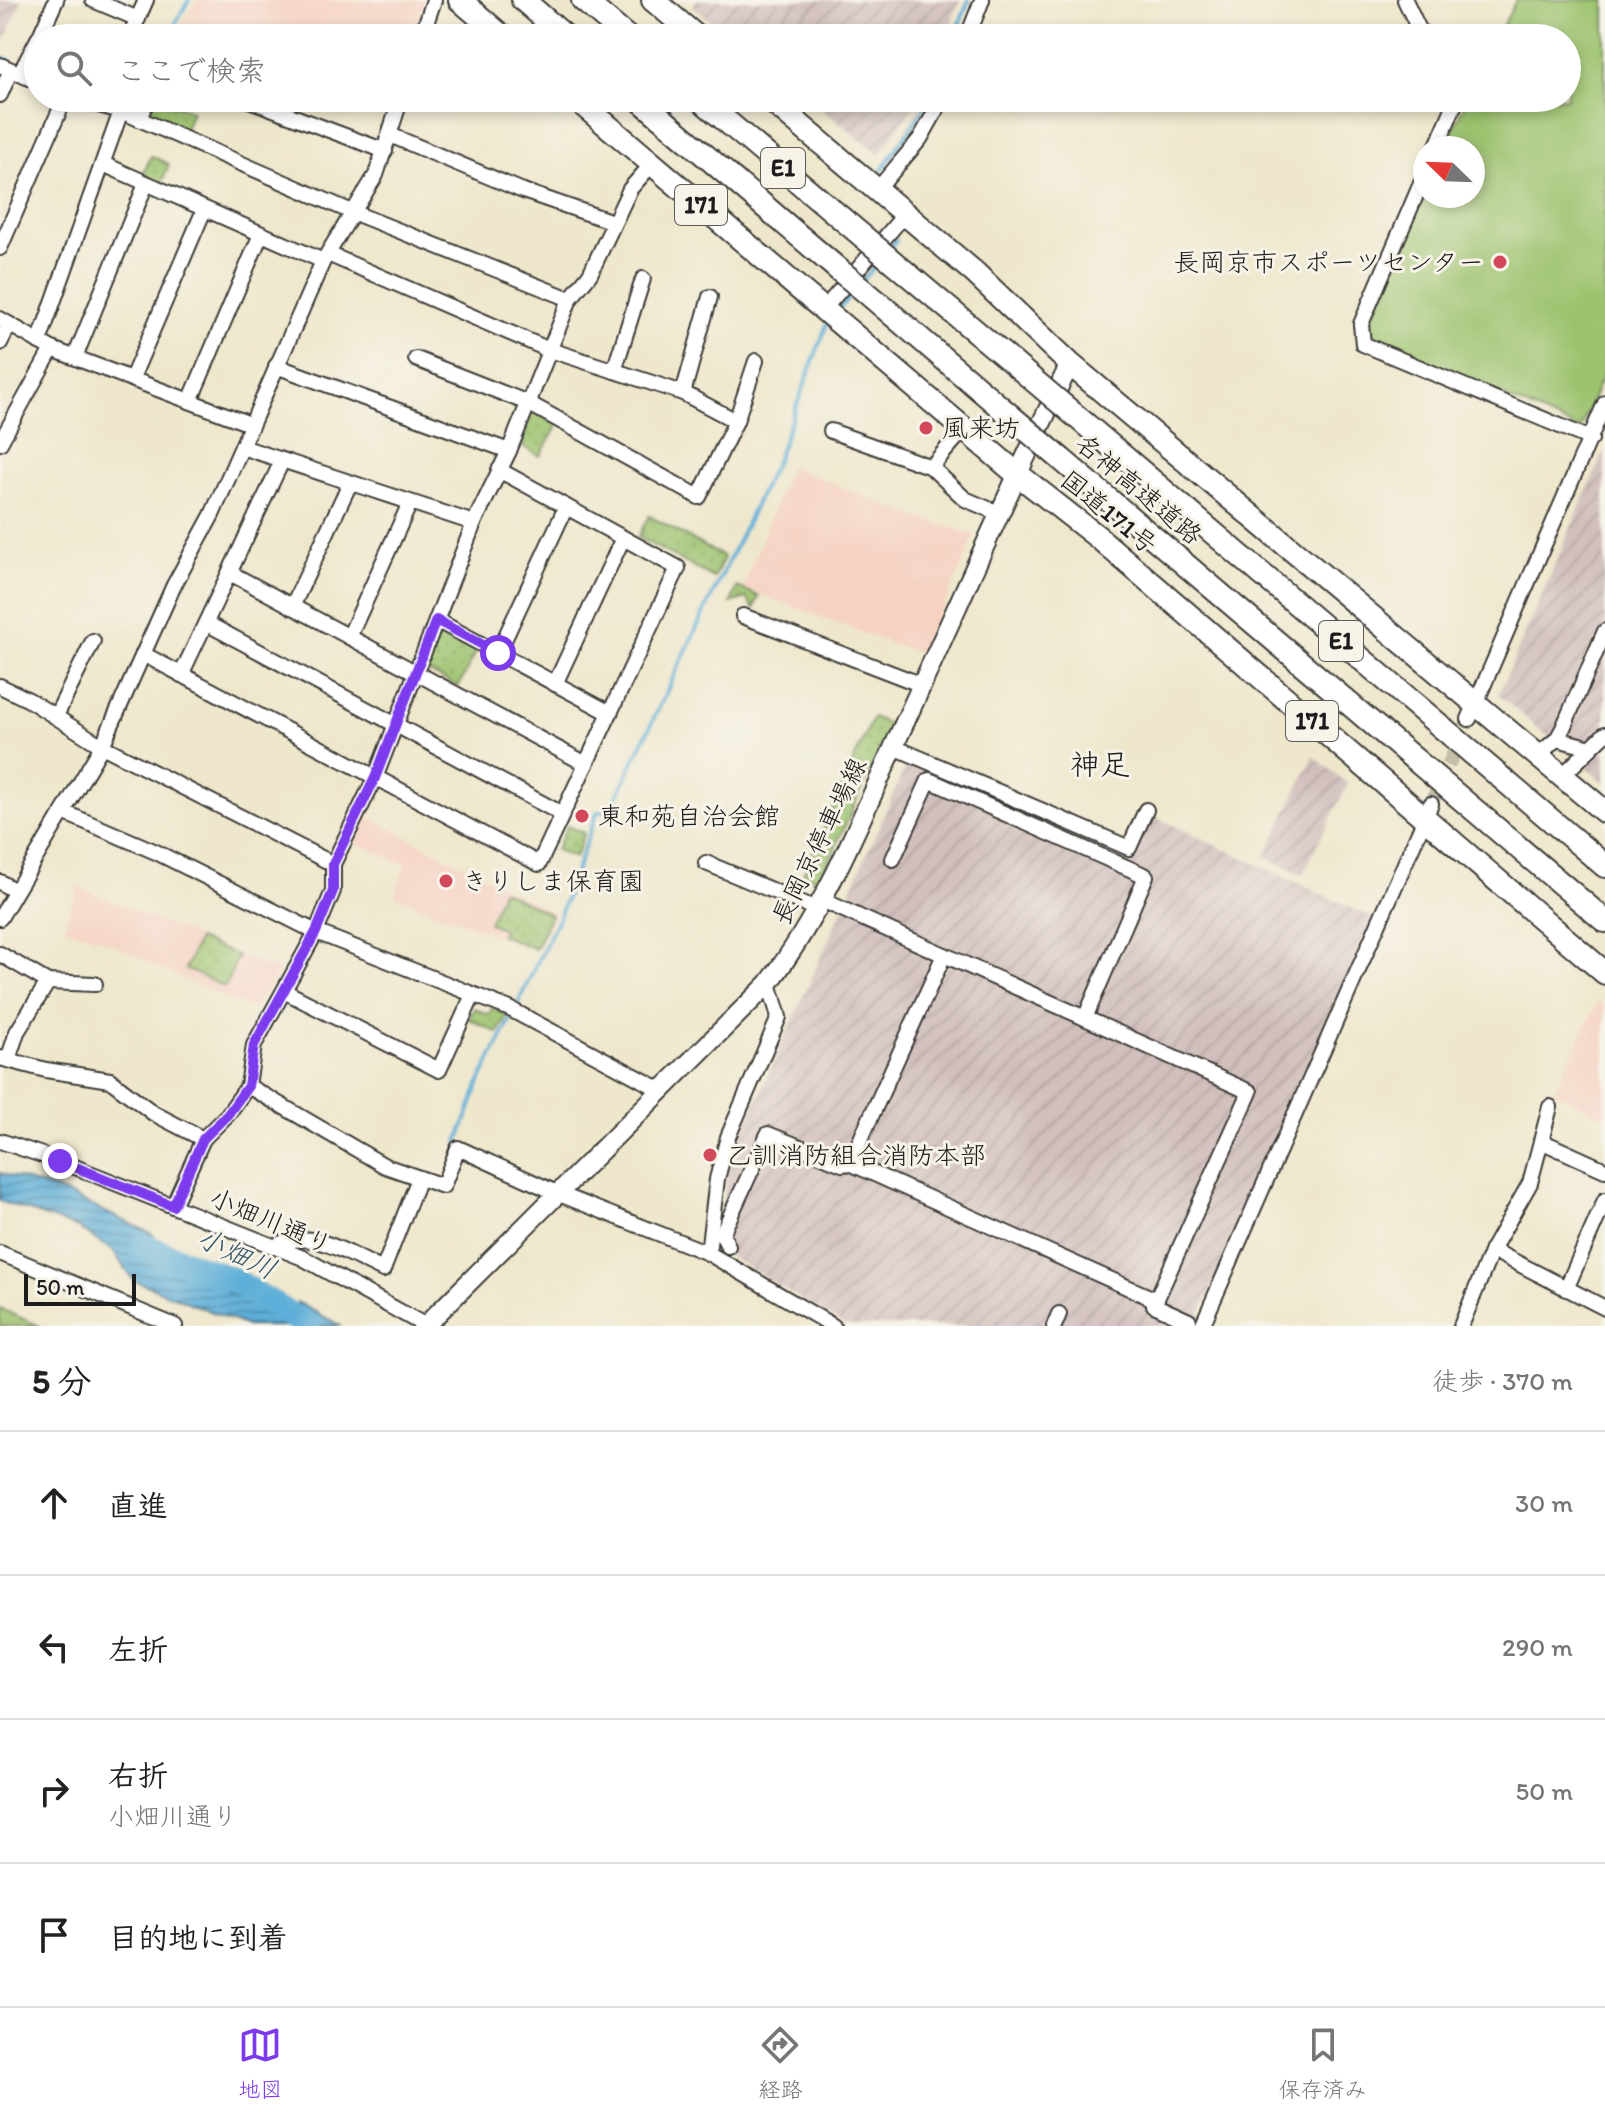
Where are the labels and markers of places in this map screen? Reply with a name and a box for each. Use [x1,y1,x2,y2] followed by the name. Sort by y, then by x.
[1174,246,1484,278] place label: 長岡京市スポーツセンター
[1491,253,1509,271] marker: 長岡京市スポーツセンター
[942,412,1020,444] place label: 風来坊
[917,419,935,437] marker: 風来坊
[598,800,780,832] place label: 東和苑自治会館
[573,807,591,825] marker: 東和苑自治会館
[462,865,644,897] place label: きりしま保育園
[437,872,455,890] marker: きりしま保育園
[726,1139,986,1171] place label: 乙訓消防組合消防本部
[701,1146,719,1164] marker: 乙訓消防組合消防本部

